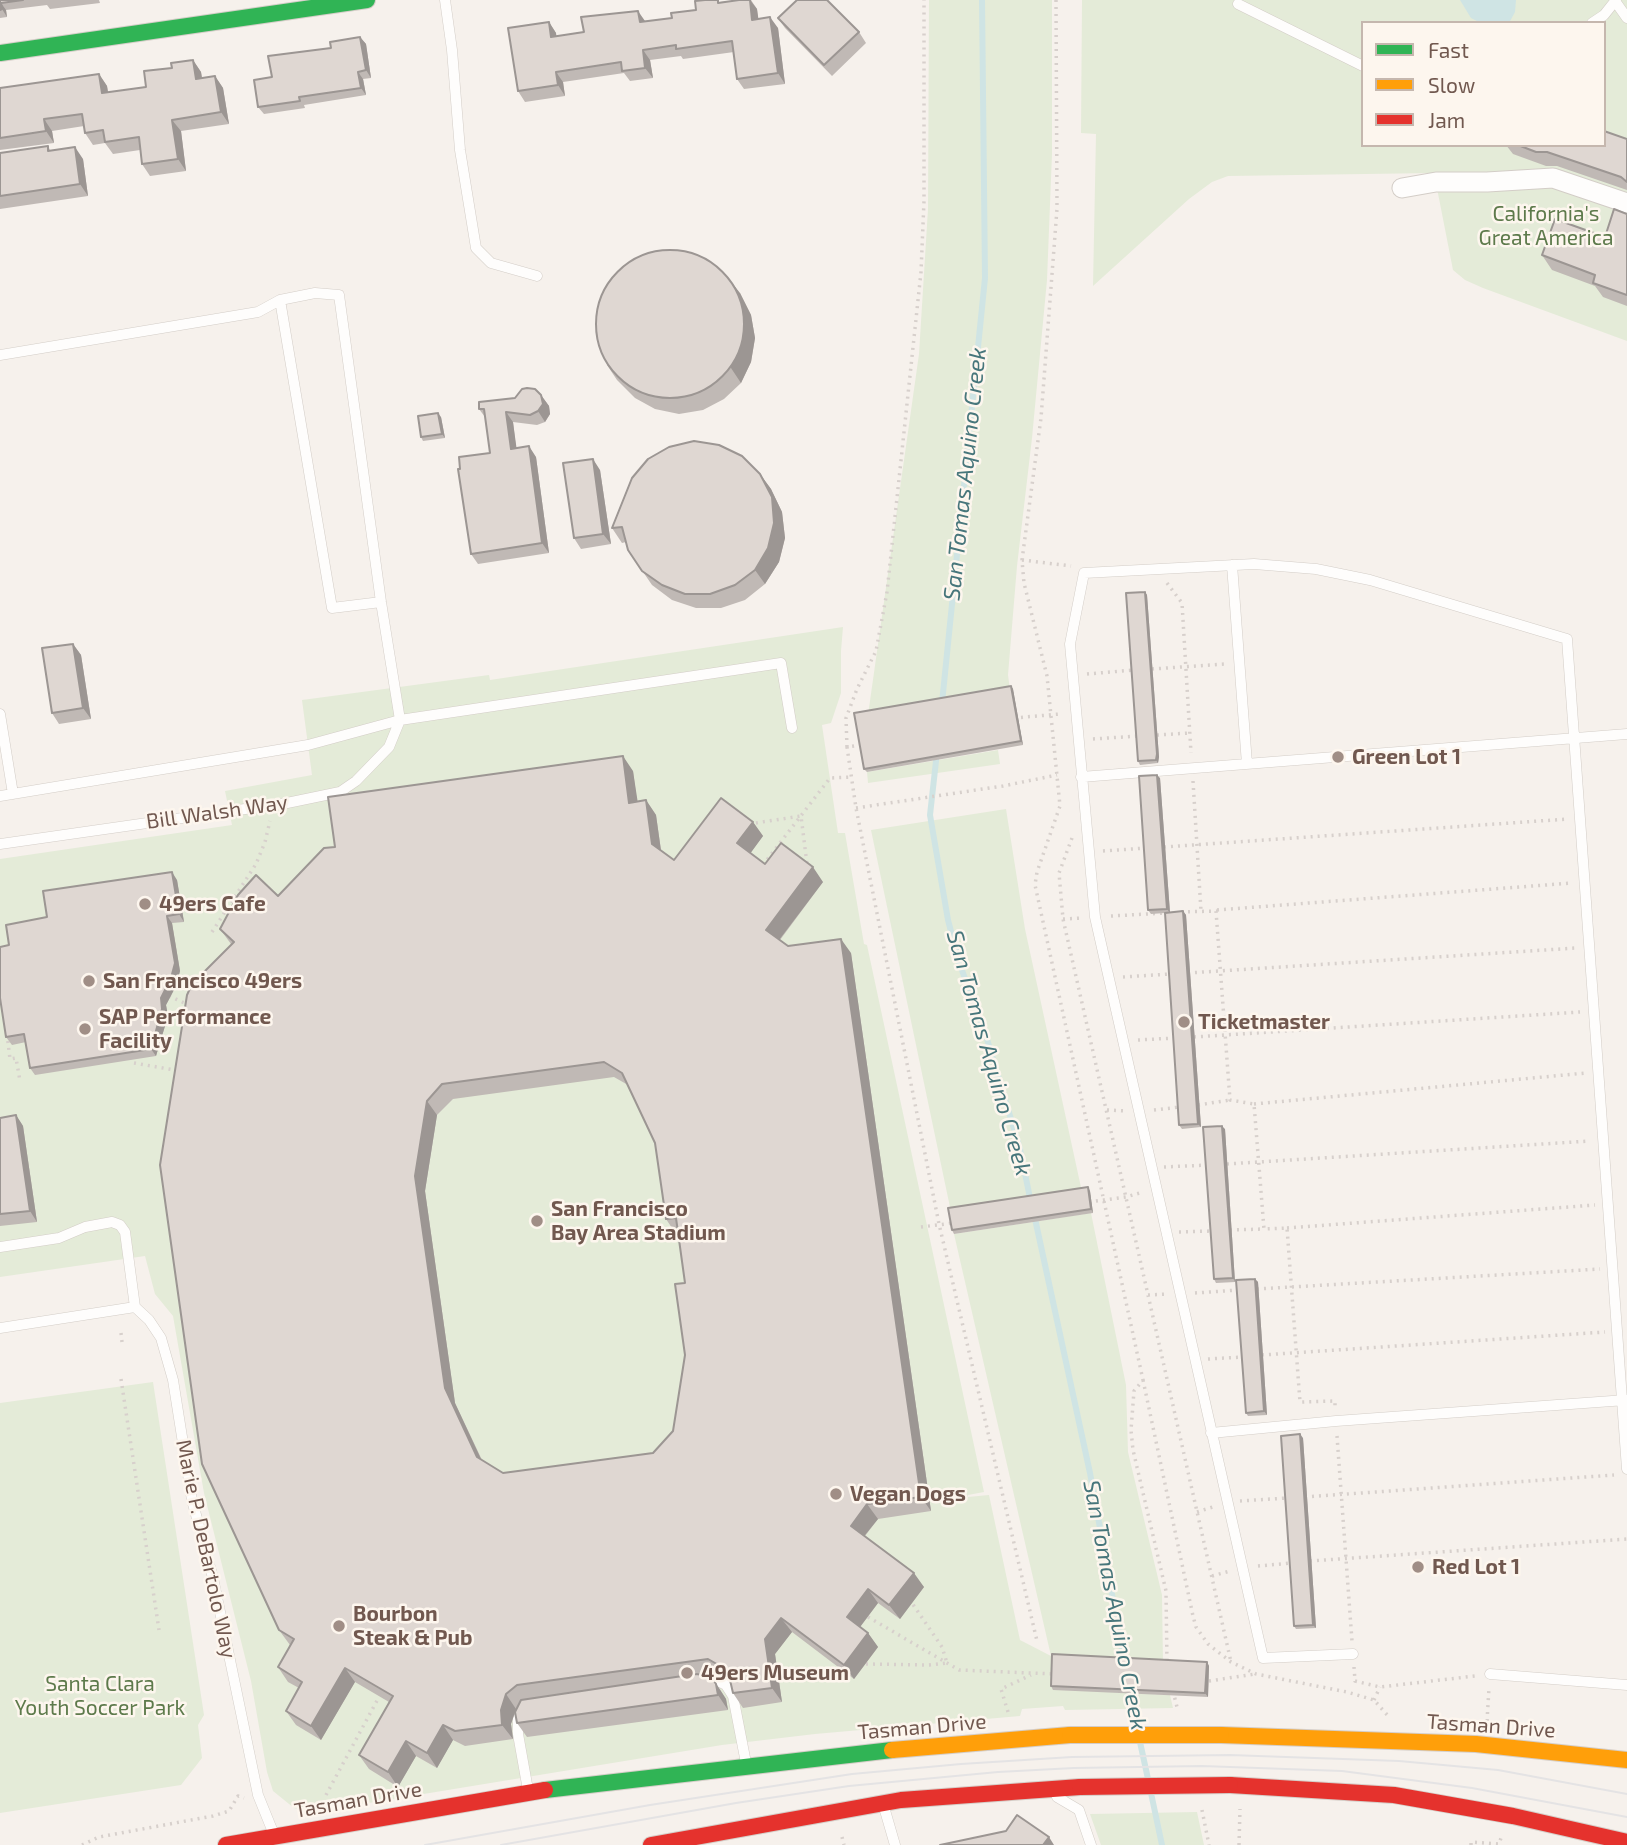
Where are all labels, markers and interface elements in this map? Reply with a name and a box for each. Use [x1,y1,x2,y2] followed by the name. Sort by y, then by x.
[1361,21,1606,147] legend
[1428,37,1469,62] text: Fast
[1428,72,1475,97] text: Slow
[1428,107,1465,132] text: Jam
[1479,201,1613,251] park label: California's Great America
[938,346,992,602] water label: San Tomas Aquino Creek
[1352,744,1461,770] place label: Green Lot 1
[1330,749,1346,765] marker: Green Lot 1
[145,790,289,834] street label: Bill Walsh Way
[159,891,266,917] place label: 49ers Cafe
[137,896,153,912] marker: 49ers Cafe
[941,927,1037,1179] water label: San Tomas Aquino Creek
[103,968,302,994] place label: San Francisco 49ers
[81,973,97,989] marker: San Francisco 49ers
[99,1004,271,1054] place label: SAP Performance Facility
[1198,1009,1330,1035] place label: Ticketmaster
[1176,1014,1192,1030] marker: Ticketmaster
[77,1021,93,1037] marker: SAP Performance Facility
[551,1196,726,1246] place label: San Francisco Bay Area Stadium
[529,1213,545,1229] marker: San Francisco Bay Area Stadium
[170,1437,242,1661] street label: Marie P. DeBartolo Way
[1077,1478,1153,1732] water label: San Tomas Aquino Creek
[850,1481,966,1507] place label: Vegan Dogs
[828,1486,844,1502] marker: Vegan Dogs
[1432,1554,1520,1580] place label: Red Lot 1
[1410,1559,1426,1575] marker: Red Lot 1
[353,1601,472,1651] place label: Bourbon Steak & Pub
[331,1618,347,1634] marker: Bourbon Steak & Pub
[701,1660,849,1686] place label: 49ers Museum
[679,1665,695,1681] marker: 49ers Museum
[15,1671,185,1721] park label: Santa Clara Youth Soccer Park
[857,1709,987,1745] street label: Tasman Drive
[1426,1709,1556,1743] street label: Tasman Drive
[292,1776,424,1824] street label: Tasman Drive

